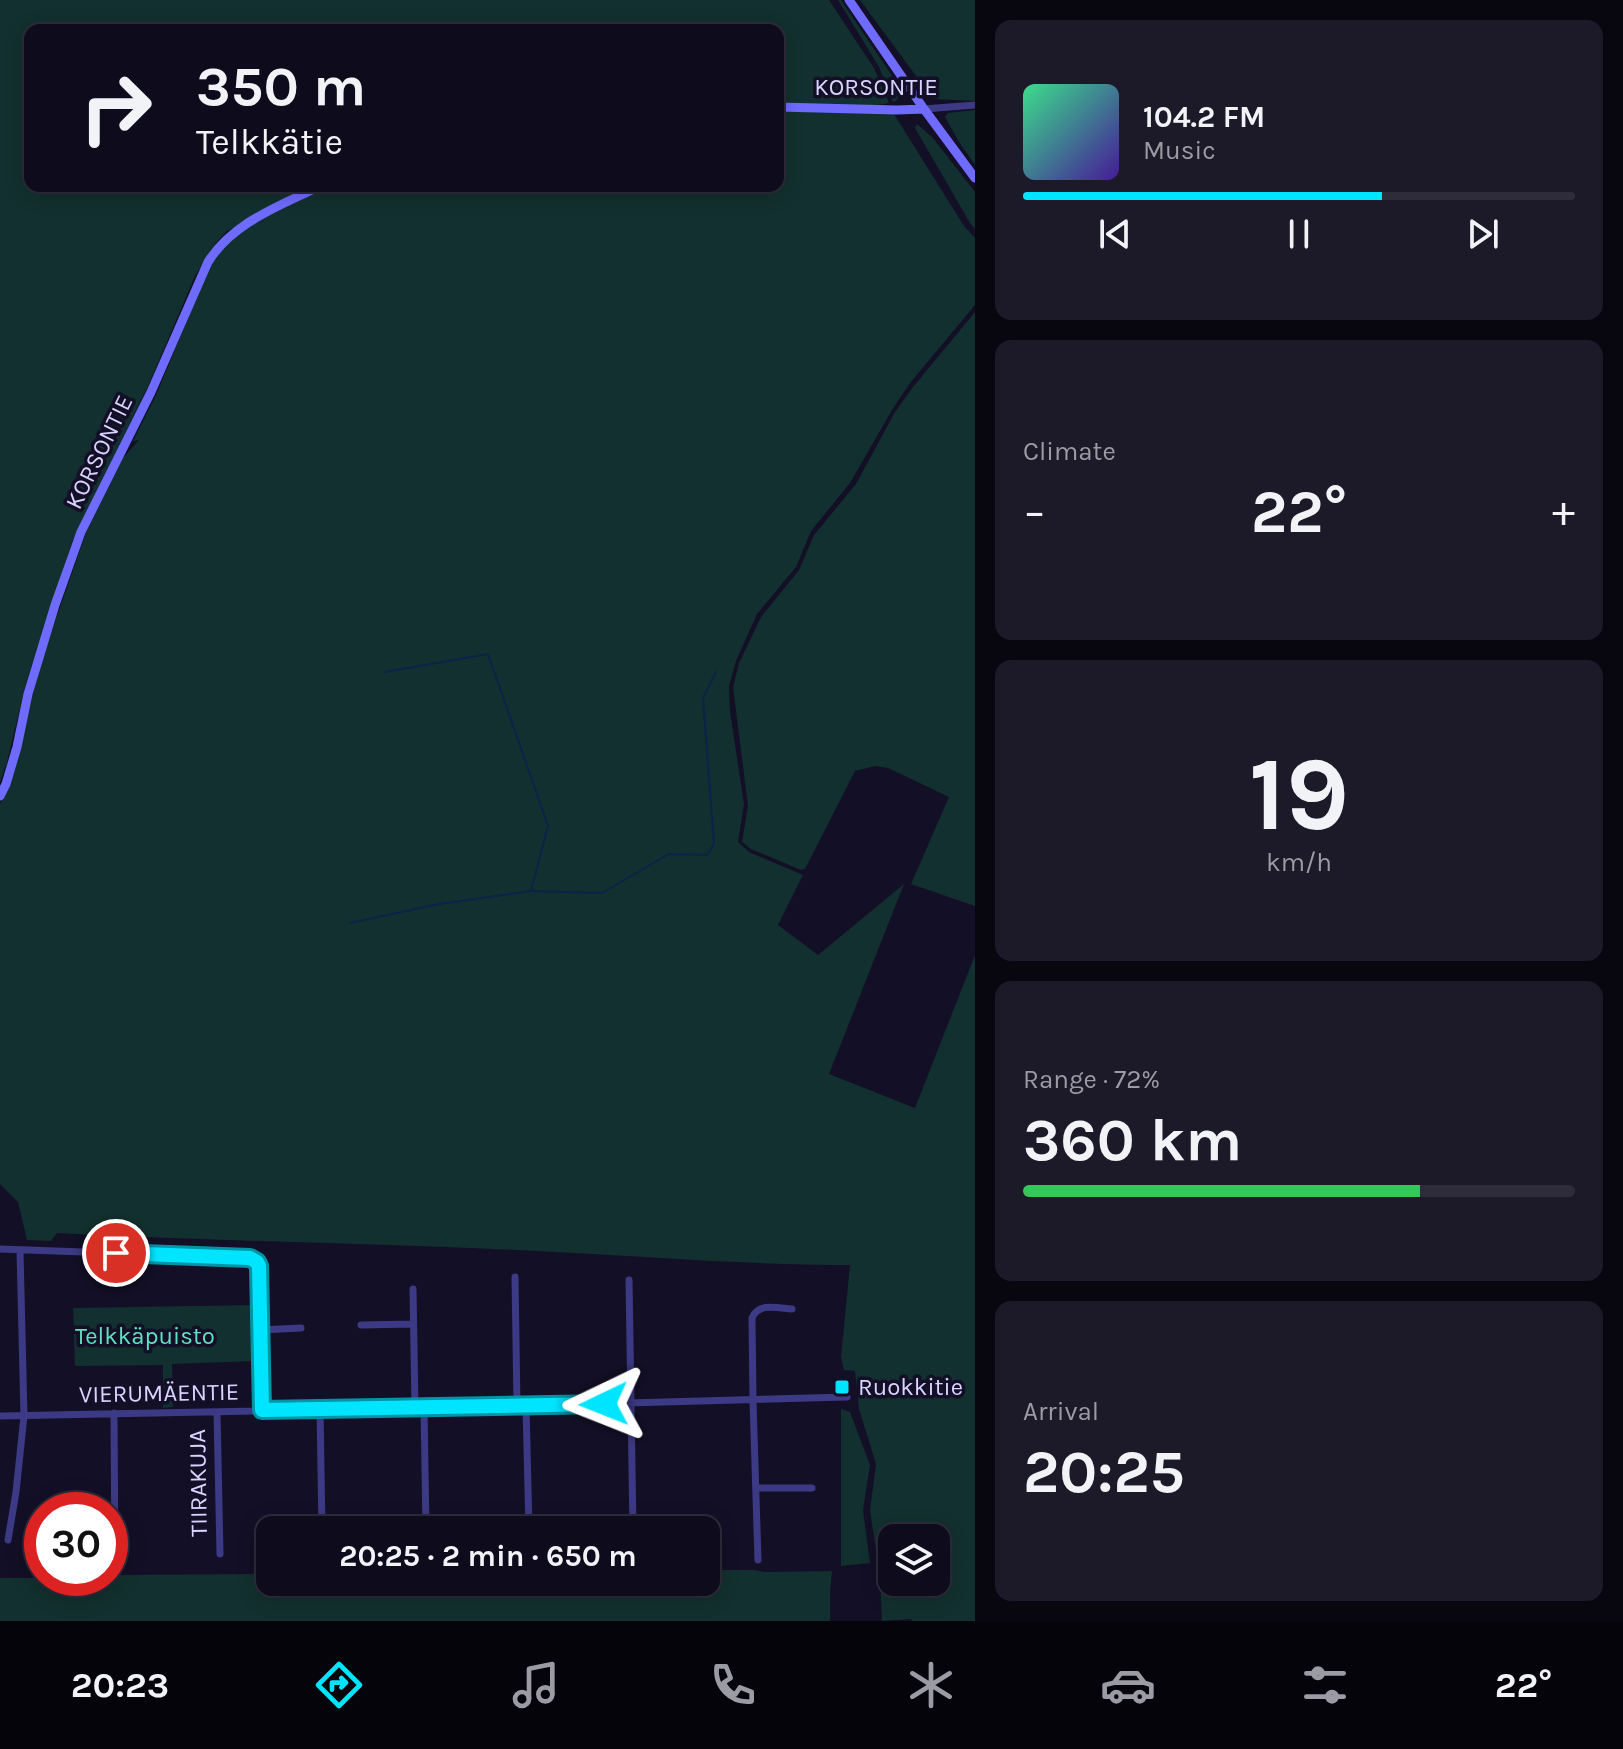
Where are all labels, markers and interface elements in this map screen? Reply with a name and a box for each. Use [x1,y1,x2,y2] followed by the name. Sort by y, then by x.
[196,54,366,119] text: 350 m
[64,56,168,160] icon: right
[814,73,938,101] street label: KORSONTIE
[1143,99,1265,135] text: 104.2 FM
[196,121,343,163] text: Telkkätie
[1143,135,1216,166] text: Music
[1093,212,1137,256] icon: previous
[1277,212,1321,256] icon: pause
[1461,212,1505,256] icon: next
[59,390,139,514] street label: KORSONTIE
[1023,436,1116,467] text: Climate
[1251,477,1347,547] text: 22°
[1023,486,1046,537] text: −
[1552,486,1575,537] text: +
[1249,734,1349,855] text: 19
[1266,847,1332,878] text: km/h
[1023,1064,1160,1095] text: Range · 72%
[1023,1105,1242,1175] text: 360 km
[82,1219,150,1287] pin
[94,1231,138,1275] icon: arrive
[75,1322,215,1350] park label: Telkkäpuisto
[562,1362,646,1446] position arrow
[858,1373,963,1401] place label: Ruokkitie
[79,1378,239,1408] street label: VIERUMÄENTIE
[833,1378,851,1396] marker: Ruokkitie
[1023,1396,1099,1427] text: Arrival
[183,1429,213,1537] street label: TIIRAKUJA
[1023,1437,1185,1507] text: 20:25
[24,1492,128,1596] speed limit sign: 30
[878,1524,950,1596] map controls
[878,1524,950,1596] button: layers
[339,1538,637,1574] text: 20:25 · 2 min · 650 m
[311,1657,367,1713] icon: directions
[508,1657,564,1713] icon: music
[705,1657,761,1713] icon: phone
[903,1657,959,1713] icon: climate
[1100,1657,1156,1713] icon: car
[1297,1657,1353,1713] icon: filters
[71,1664,169,1706] text: 20:23
[1495,1664,1552,1706] text: 22°

